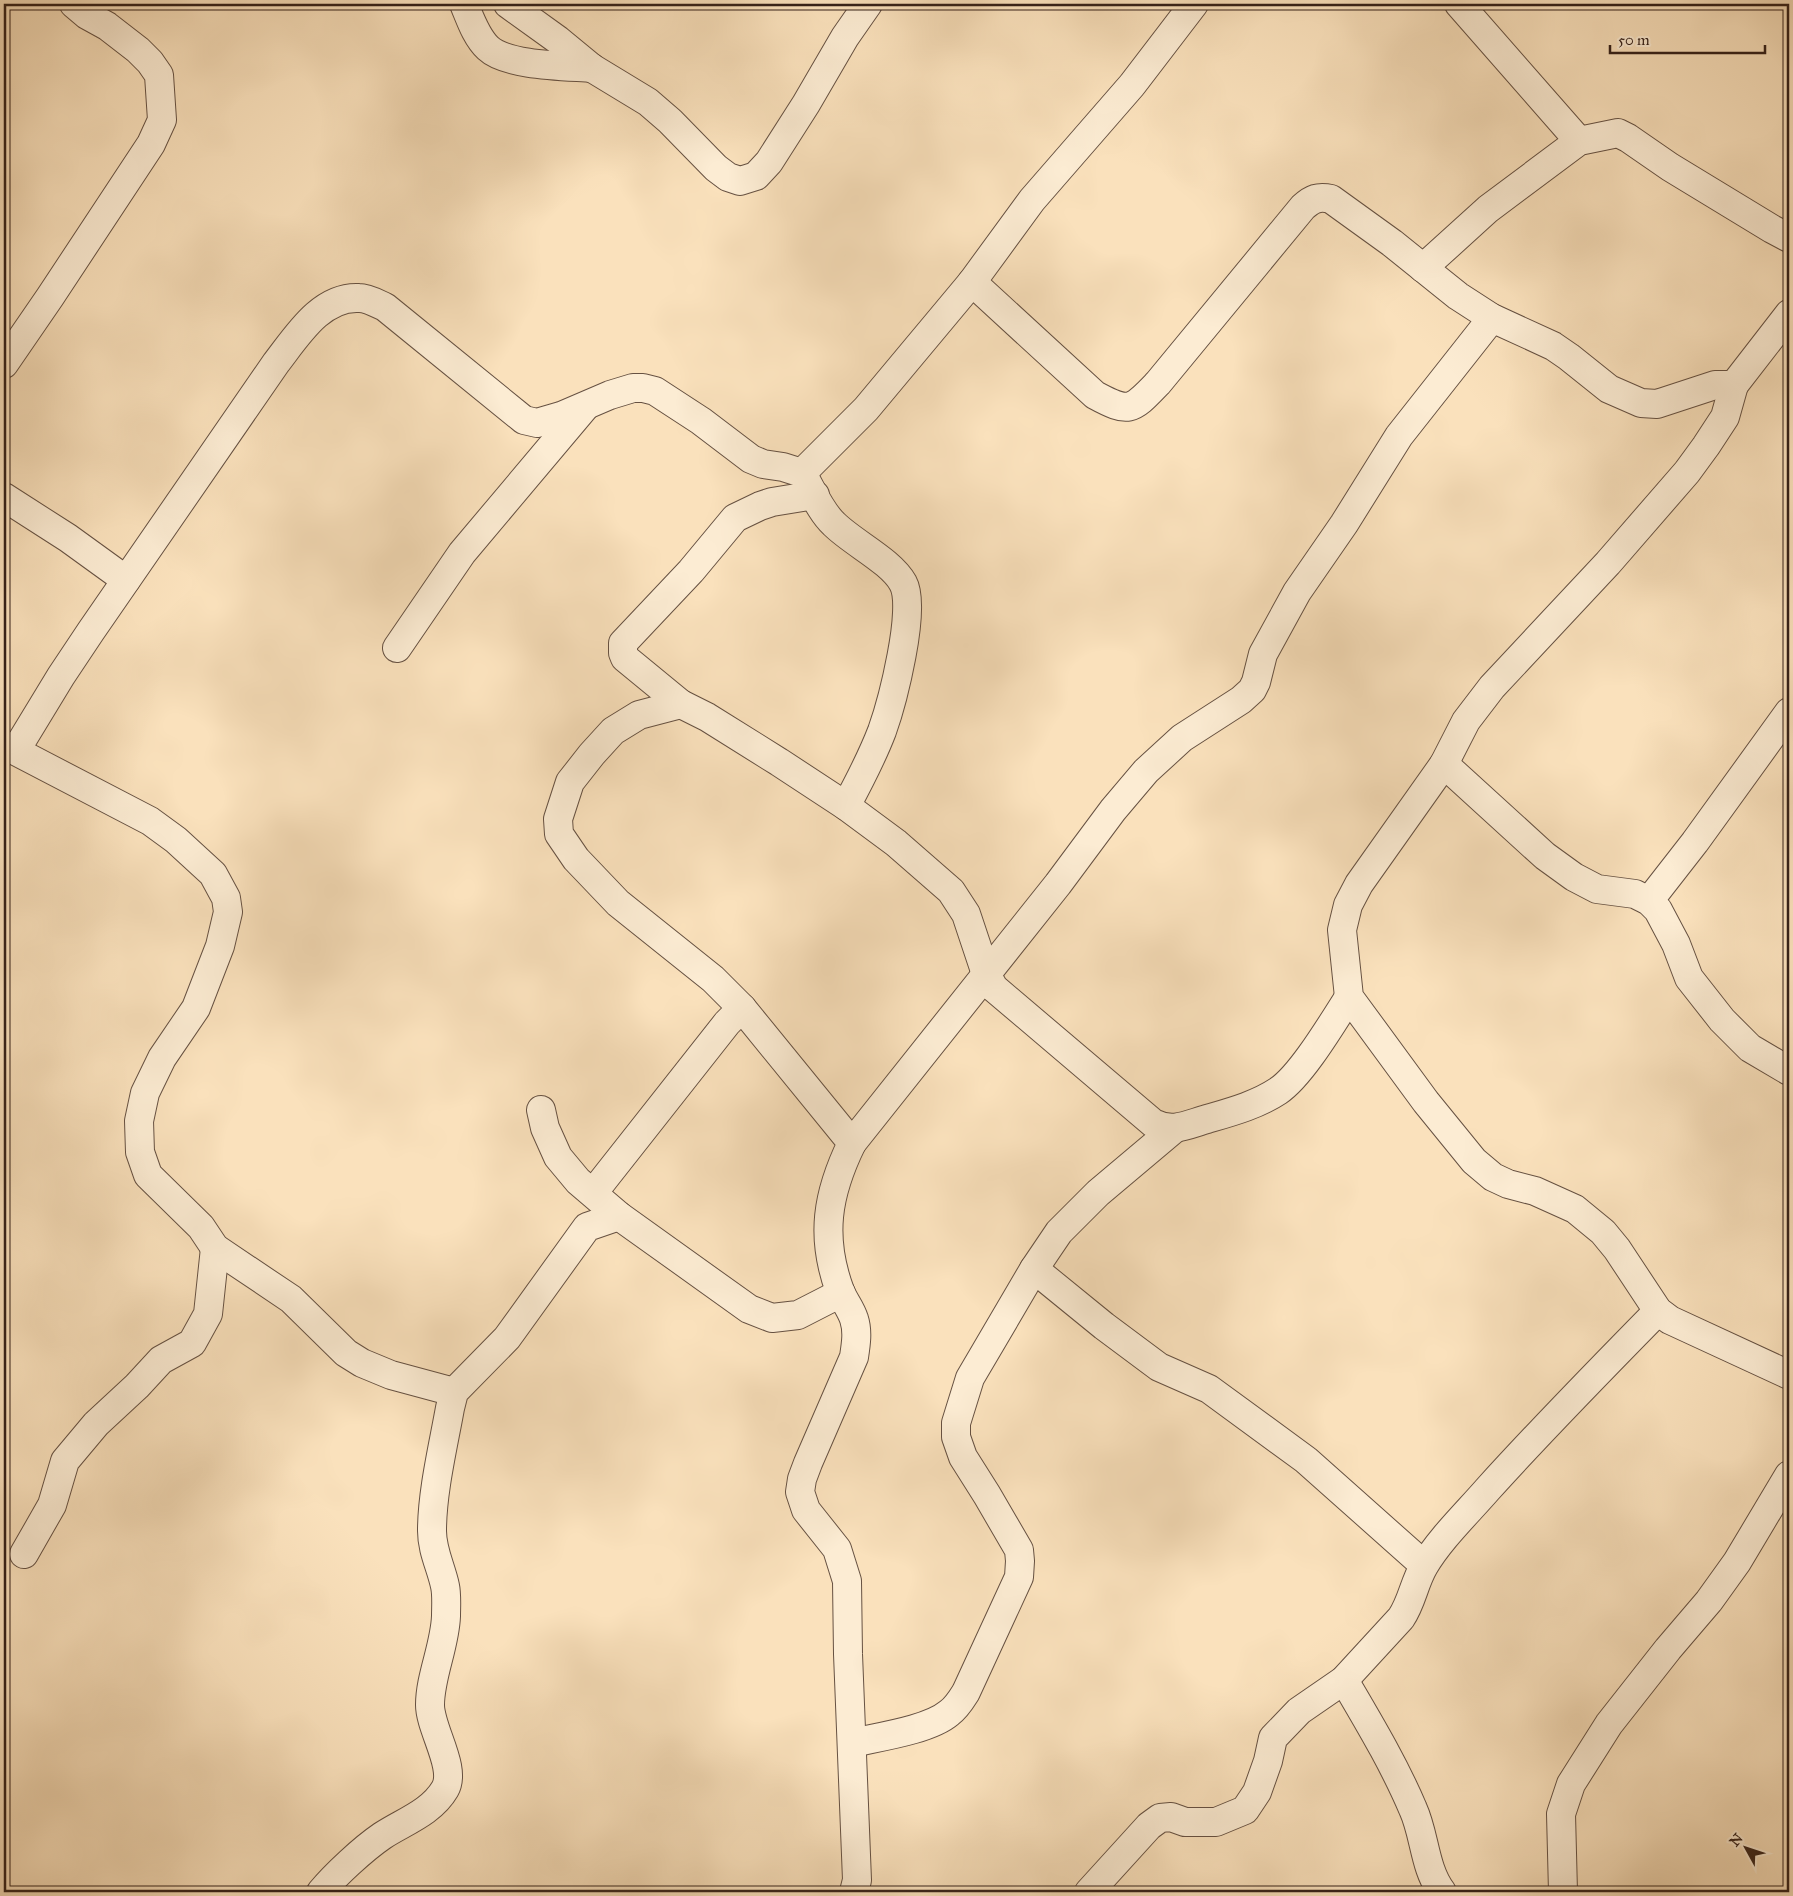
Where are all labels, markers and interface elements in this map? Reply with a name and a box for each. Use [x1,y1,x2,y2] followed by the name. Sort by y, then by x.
[1610,22,1766,54] scale bar
[1618,31,1650,49] text: 50 m
[1720,1824,1770,1874] north arrow
[1726,1830,1747,1850] text: N

